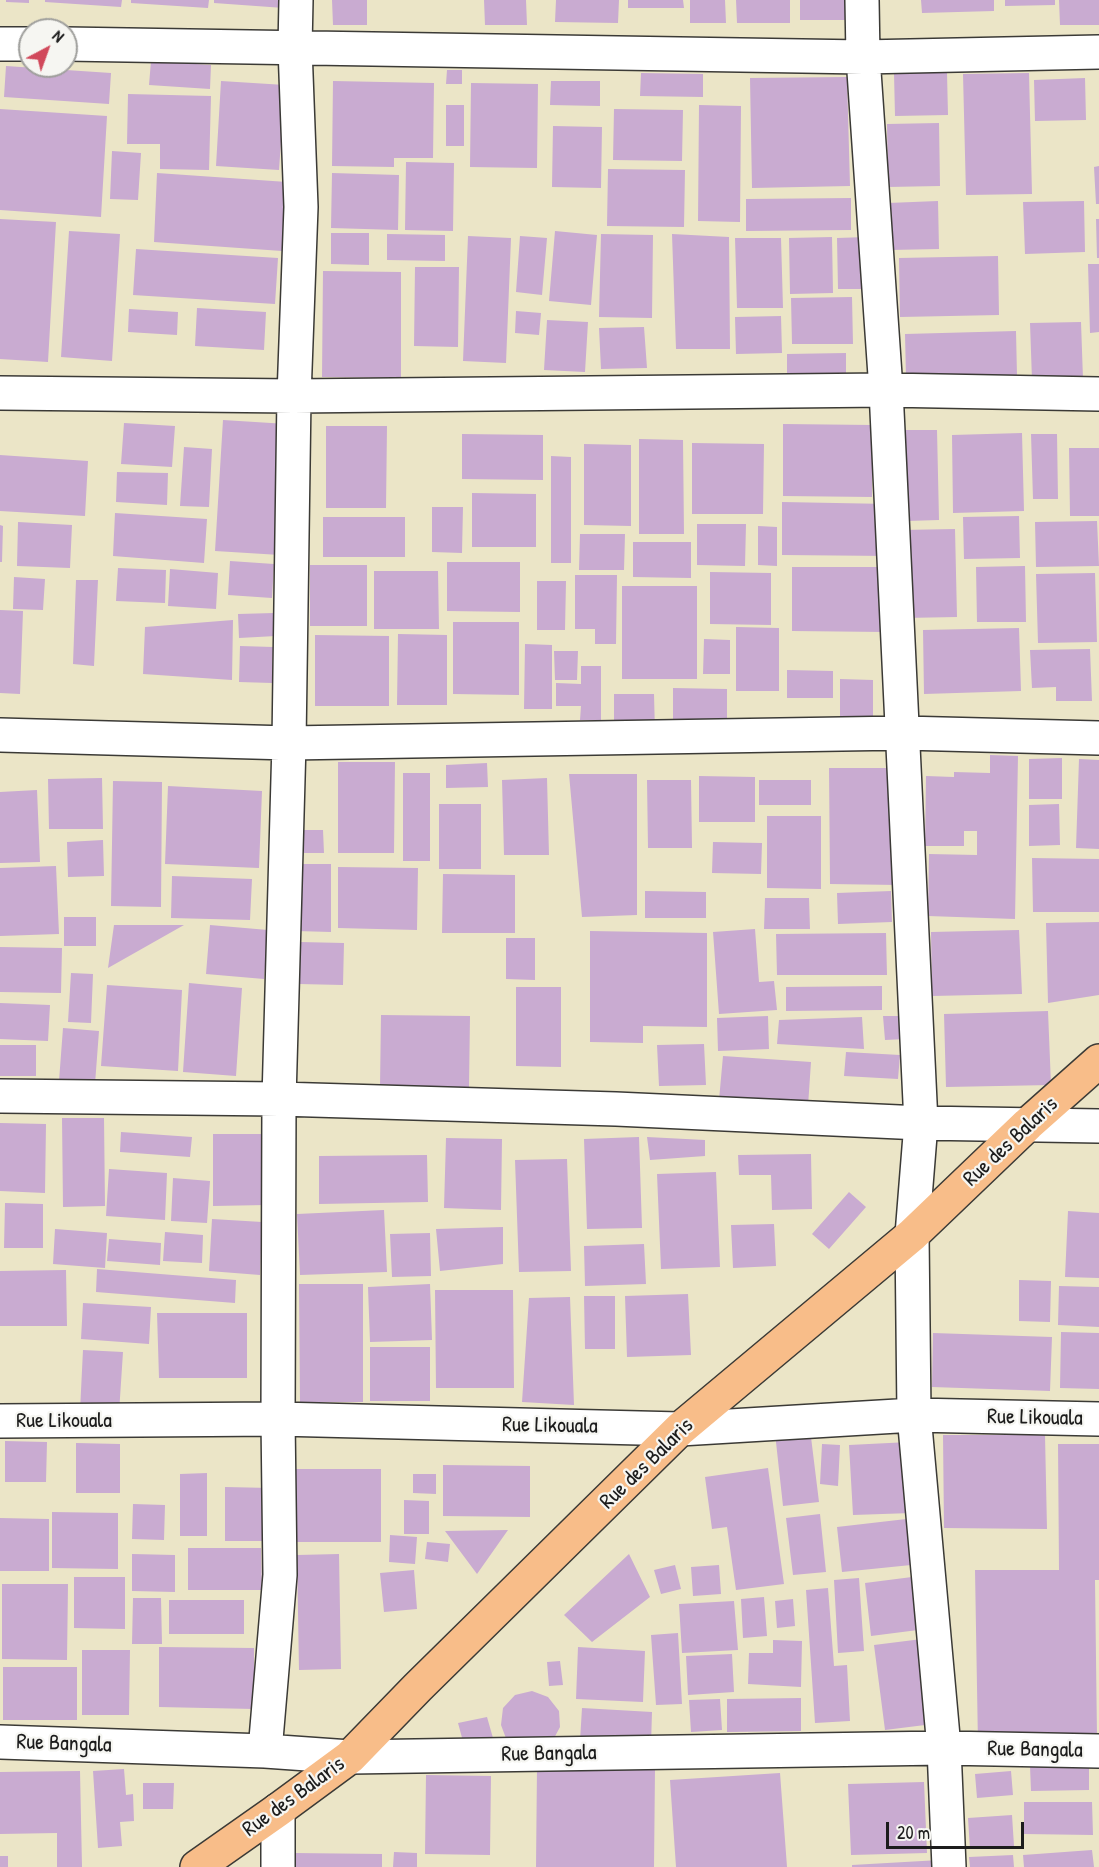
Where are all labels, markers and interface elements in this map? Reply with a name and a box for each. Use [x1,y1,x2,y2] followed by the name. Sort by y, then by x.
[18,18,78,78] north arrow
[48,25,69,47] text: N
[958,1092,1064,1192] street label: Rue des Balaris
[987,1404,1083,1432] street label: Rue Likouala
[16,1408,112,1434] street label: Rue Likouala
[502,1412,598,1440] street label: Rue Likouala
[595,1413,699,1515] street label: Rue des Balaris
[16,1729,112,1759] street label: Rue Bangala
[987,1736,1083,1764] street label: Rue Bangala
[501,1740,597,1768] street label: Rue Bangala
[238,1751,350,1843] street label: Rue des Balaris
[889,1810,1027,1848] scale bar
[897,1820,930,1845] text: 20 m

